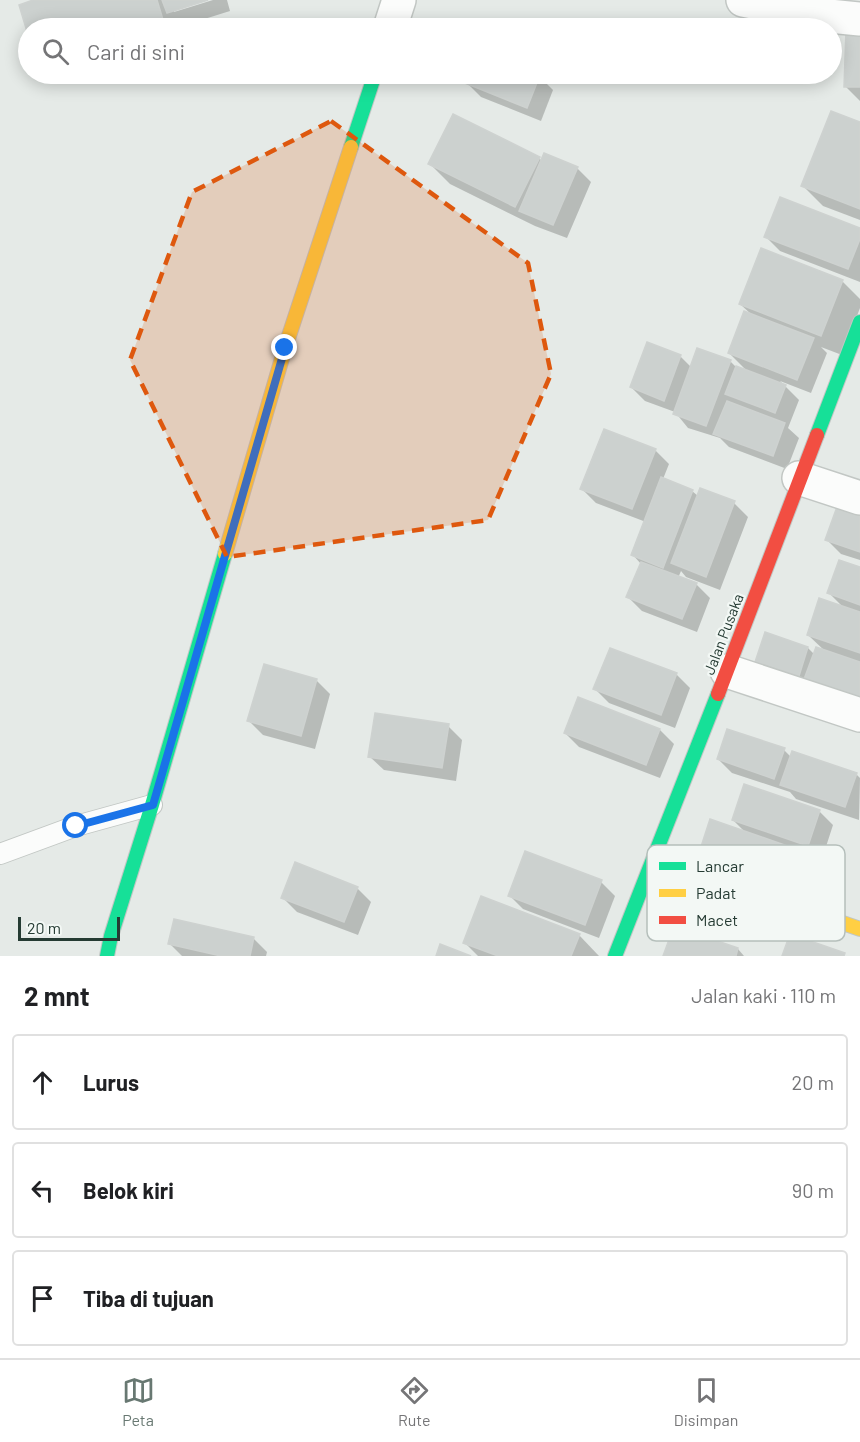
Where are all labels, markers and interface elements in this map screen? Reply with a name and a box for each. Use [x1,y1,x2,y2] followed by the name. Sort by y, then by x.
[18,18,842,84] search box
[39,35,72,68] icon: search
[87,38,185,64] text: Cari di sini
[271,334,297,360] route end
[699,591,747,677] street label: Jalan Pusaka
[62,812,88,838] route start
[647,845,845,941] legend
[696,856,744,875] text: Lancar
[696,883,736,902] text: Padat
[696,910,738,929] text: Macet
[18,914,120,942] scale bar
[27,918,61,937] text: 20 m
[24,980,90,1011] text: 2 mnt
[691,983,836,1007] text: Jalan kaki · 110 m
[26,1066,59,1099] icon: ahead
[83,1069,139,1095] text: Lurus
[791,1070,834,1094] text: 20 m
[26,1174,59,1207] icon: left
[83,1177,174,1203] text: Belok kiri
[792,1178,834,1202] text: 90 m
[26,1282,59,1315] icon: arrive
[83,1285,214,1311] text: Tiba di tujuan
[122,1374,155,1429] tab: Peta
[398,1374,431,1429] tab: Rute
[674,1374,738,1429] tab: Disimpan

